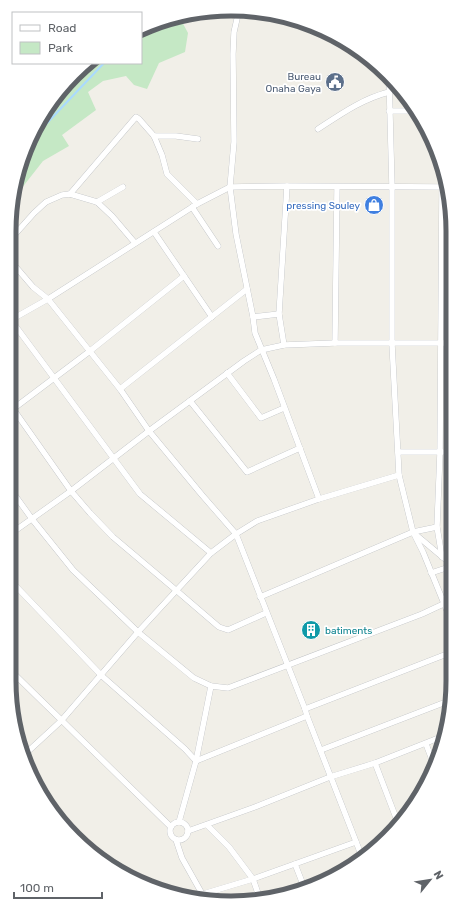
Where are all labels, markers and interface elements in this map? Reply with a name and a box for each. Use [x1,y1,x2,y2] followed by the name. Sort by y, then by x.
[12,12,142,64] legend
[48,21,76,35] text: Road
[48,41,74,55] text: Park
[266,71,321,95] place label: Bureau Onaha Gaya
[324,71,346,93] public building icon: Bureau Onaha Gaya
[363,194,385,216] shop icon: pressing Souley
[286,200,360,212] place label: pressing Souley
[300,619,322,641] building icon: batiments
[325,625,372,637] place label: batiments
[410,860,450,900] north arrow
[431,869,446,882] text: N
[14,874,102,900] scale bar
[20,881,54,895] text: 100 m

